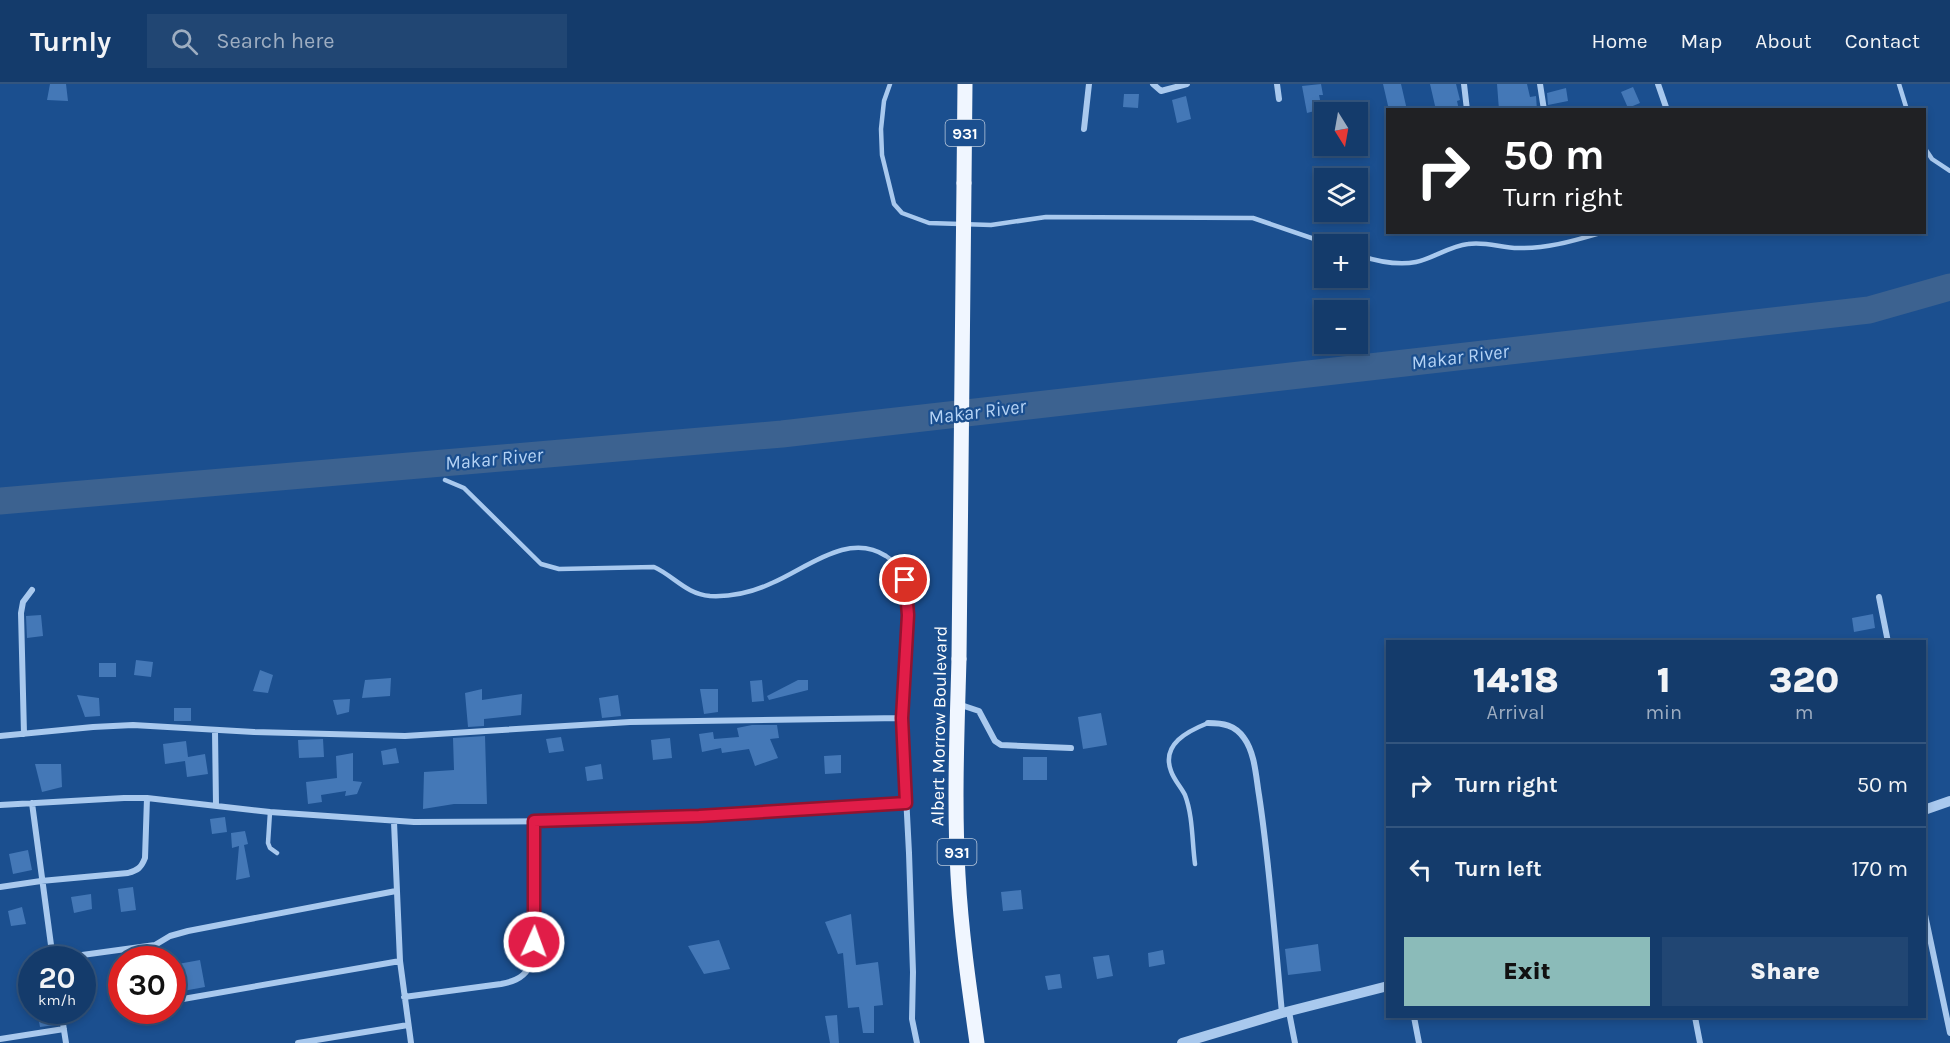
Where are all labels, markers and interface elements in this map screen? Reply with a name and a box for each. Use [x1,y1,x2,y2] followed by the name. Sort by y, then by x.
[147,14,567,68] search box
[30,25,111,58] text: Turnly
[168,25,201,58] icon: search
[216,28,335,54] text: Search here
[1592,29,1648,53] text: Home
[1681,29,1722,53] text: Map
[1755,29,1812,53] text: About
[1845,29,1920,53] text: Contact
[1314,102,1368,156] north arrow
[1314,102,1368,354] map controls
[946,120,984,146] road number: 931
[1503,130,1605,180] text: 50 m
[1404,132,1482,210] icon: right
[1314,168,1368,222] button: layers
[1503,181,1623,213] text: Turn right
[1314,234,1368,288] button: +
[1314,300,1368,354] button: −
[1410,339,1511,374] water label: Makar River
[927,394,1028,429] water label: Makar River
[444,443,545,475] water label: Makar River
[879,554,930,605] pin
[888,563,921,596] icon: arrive
[926,626,952,826] street label: Albert Morrow Boulevard
[1473,659,1559,701] text: 14:18
[1657,659,1671,701] text: 1
[1769,659,1839,701] text: 320
[1486,701,1545,724] text: Arrival
[1645,701,1682,724] text: min
[1795,701,1813,724] text: m
[1404,769,1437,802] icon: right
[1455,772,1558,798] text: Turn right
[1857,772,1908,798] text: 50 m
[938,839,976,865] road number: 931
[1404,853,1437,886] icon: left
[1455,856,1542,882] text: Turn left
[1852,856,1908,882] text: 170 m
[502,910,566,974] position arrow
[1404,937,1650,1006] button: Exit
[1662,937,1908,1006] button: Share
[108,946,186,1024] speed limit sign: 30
[38,960,76,996] text: 20
[38,991,76,1009] text: km/h

